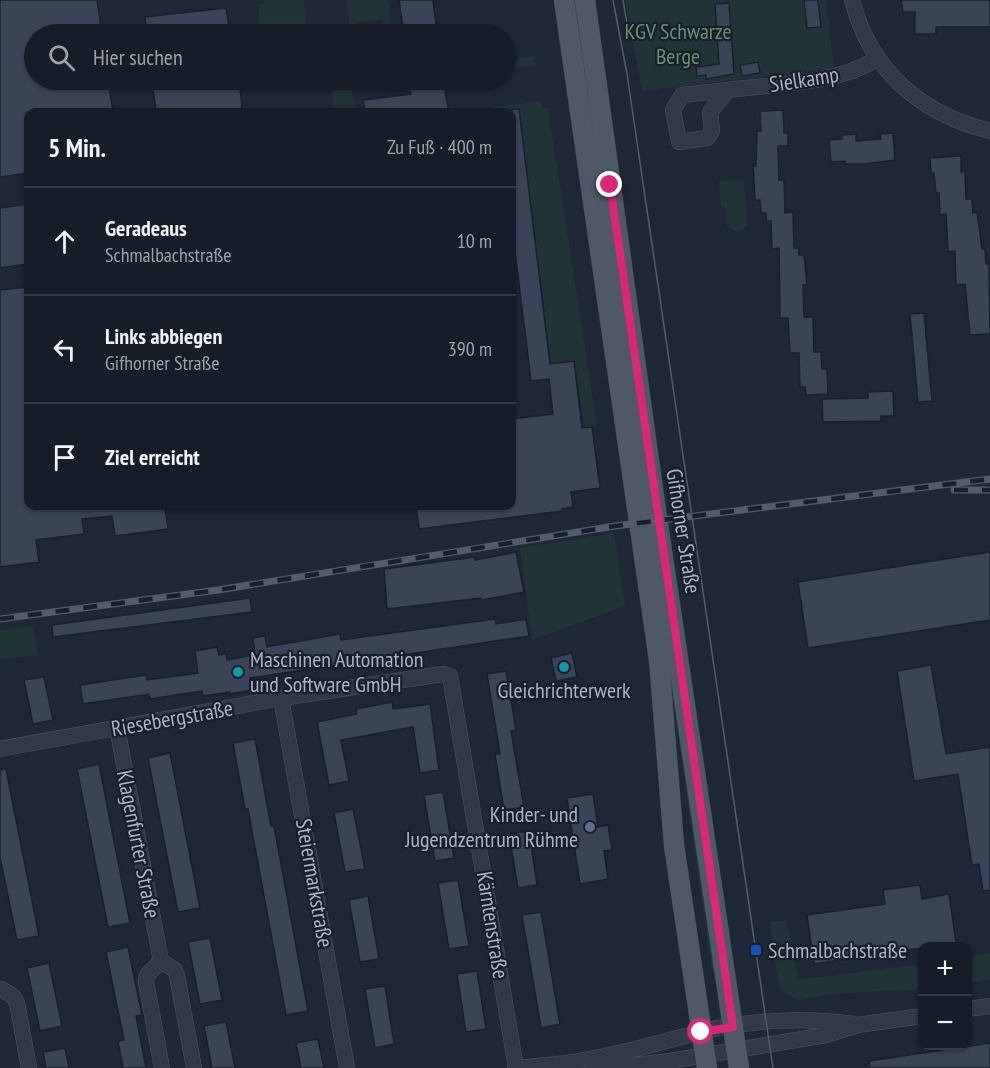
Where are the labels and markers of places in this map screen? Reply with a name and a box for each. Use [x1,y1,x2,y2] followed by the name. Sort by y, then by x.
[250,645,423,698] place label: Maschinen Automation und Software GmbH
[557,660,571,674] marker: Gleichrichterwerk
[231,665,245,679] marker: Maschinen Automation und Software GmbH
[497,676,631,704] place label: Gleichrichterwerk
[404,800,578,853] place label: Kinder- und Jugendzentrum Rühme
[583,820,597,834] marker: Kinder- und Jugendzentrum Rühme
[768,936,907,964] place label: Schmalbachstraße
[749,943,763,957] marker: Schmalbachstraße

